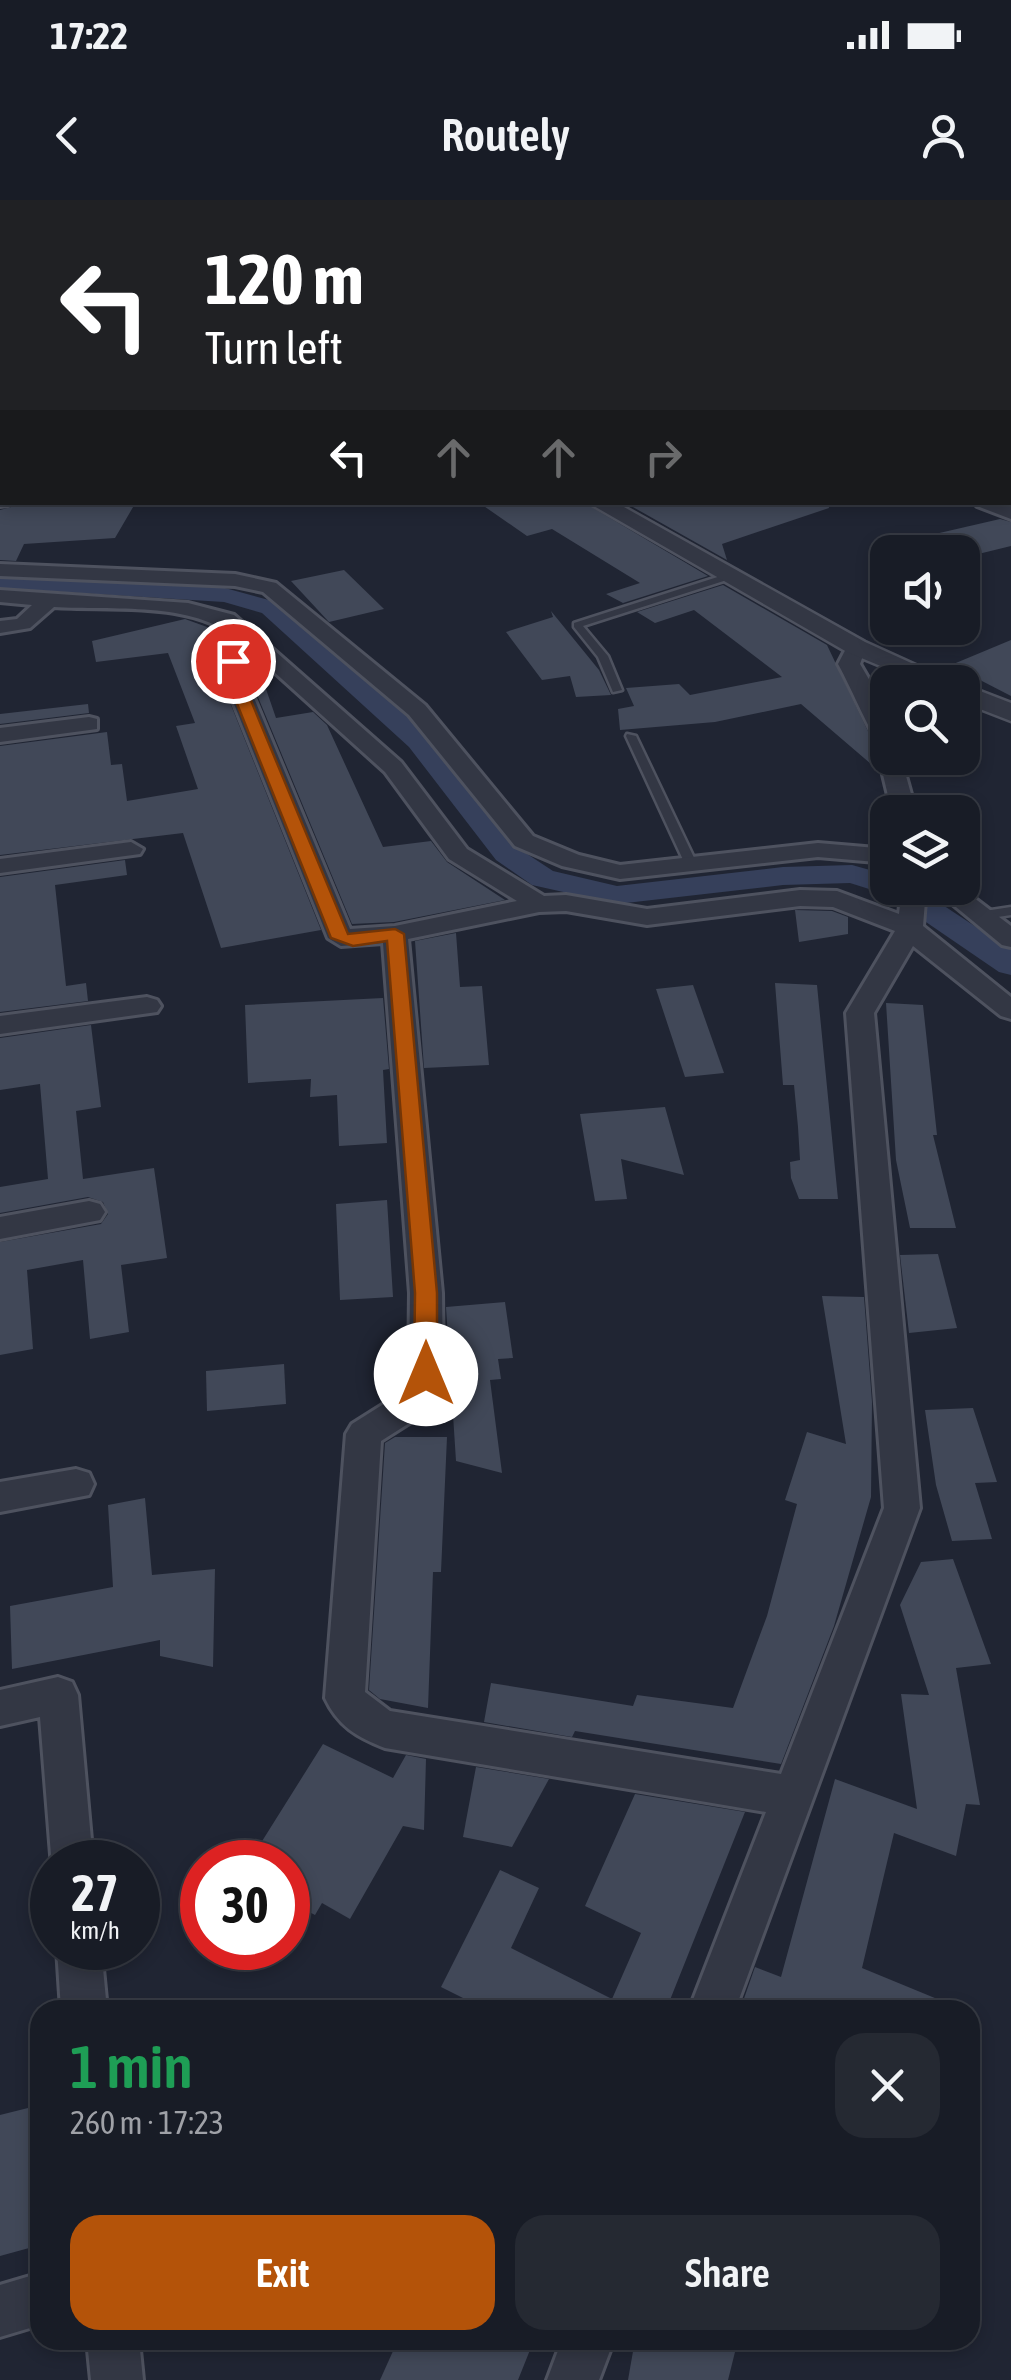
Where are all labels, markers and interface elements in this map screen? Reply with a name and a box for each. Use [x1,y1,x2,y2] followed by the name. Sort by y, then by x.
[50,14,128,57] text: 17:22
[40,108,95,163] icon: back
[916,108,971,163] icon: person
[441,109,570,161] text: Routely
[205,239,364,319] text: 120 m
[40,240,170,370] icon: left
[205,322,343,374] text: Turn left
[321,430,376,485] icon: left
[426,430,481,485] icon: ahead
[531,430,586,485] icon: ahead
[636,430,691,485] icon: right
[870,535,980,905] map controls
[870,535,980,645] button: sound
[191,619,276,704] pin
[206,634,261,689] icon: arrive
[870,665,980,775] button: search
[870,795,980,905] button: layers
[374,1322,478,1426] position arrow
[180,1840,310,1970] speed limit sign: 30
[71,1864,118,1922] text: 27
[70,1916,120,1944] text: km/h
[70,2032,193,2101] text: 1 min
[835,2033,940,2138] button: close
[70,2104,224,2141] text: 260 m · 17:23
[70,2215,495,2330] button: Exit
[515,2215,940,2330] button: Share

